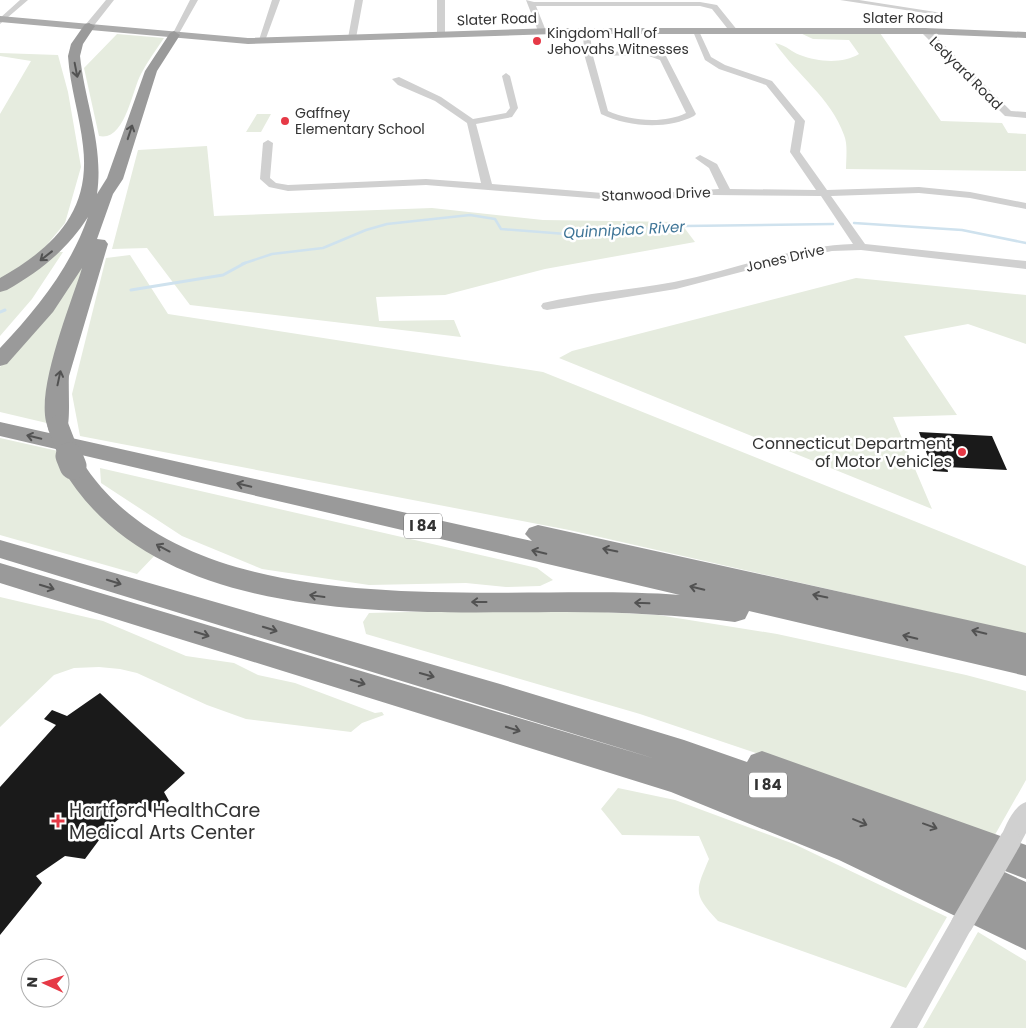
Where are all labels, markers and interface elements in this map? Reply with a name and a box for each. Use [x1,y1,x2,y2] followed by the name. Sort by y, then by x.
[457,8,537,30] street label: Slater Road
[863,8,943,28] street label: Slater Road
[547,23,689,59] place label: Kingdom Hall of Jehovahs Witnesses
[925,32,1007,114] street label: Ledyard Road
[531,35,543,47] marker: Kingdom Hall of Jehovahs Witnesses
[72,62,81,78] one-way arrow
[295,103,425,139] place label: Gaffney Elementary School
[279,115,291,127] marker: Gaffney Elementary School
[126,125,135,140] one-way arrow
[601,182,711,206] street label: Stanwood Drive
[563,216,686,243] water label: Quinnipiac River
[744,239,827,277] street label: Jones Drive
[40,250,53,261] one-way arrow
[54,370,64,386] one-way arrow
[27,432,43,441] one-way arrow
[752,432,952,473] place label: Connecticut Department of Motor Vehicles
[956,446,968,458] marker: Connecticut Department of Motor Vehicles
[236,480,252,489] one-way arrow
[404,514,442,538] road number: I 84
[155,543,170,553] one-way arrow
[603,545,619,554] one-way arrow
[531,547,547,556] one-way arrow
[105,578,121,588] one-way arrow
[38,582,54,592] one-way arrow
[690,583,706,592] one-way arrow
[309,591,325,601] one-way arrow
[813,591,829,601] one-way arrow
[472,597,488,607] one-way arrow
[634,598,650,608] one-way arrow
[261,624,277,634] one-way arrow
[971,627,987,636] one-way arrow
[194,630,210,640] one-way arrow
[903,632,919,641] one-way arrow
[418,671,434,681] one-way arrow
[349,677,365,687] one-way arrow
[505,724,521,734] one-way arrow
[749,772,787,798] road number: I 84
[69,797,260,846] place label: Hartford HealthCare Medical Arts Center
[51,814,65,828] marker: Hartford HealthCare Medical Arts Center
[852,818,867,828] one-way arrow
[922,822,938,831] one-way arrow
[20,958,70,1008] north arrow
[22,977,42,988] text: N

